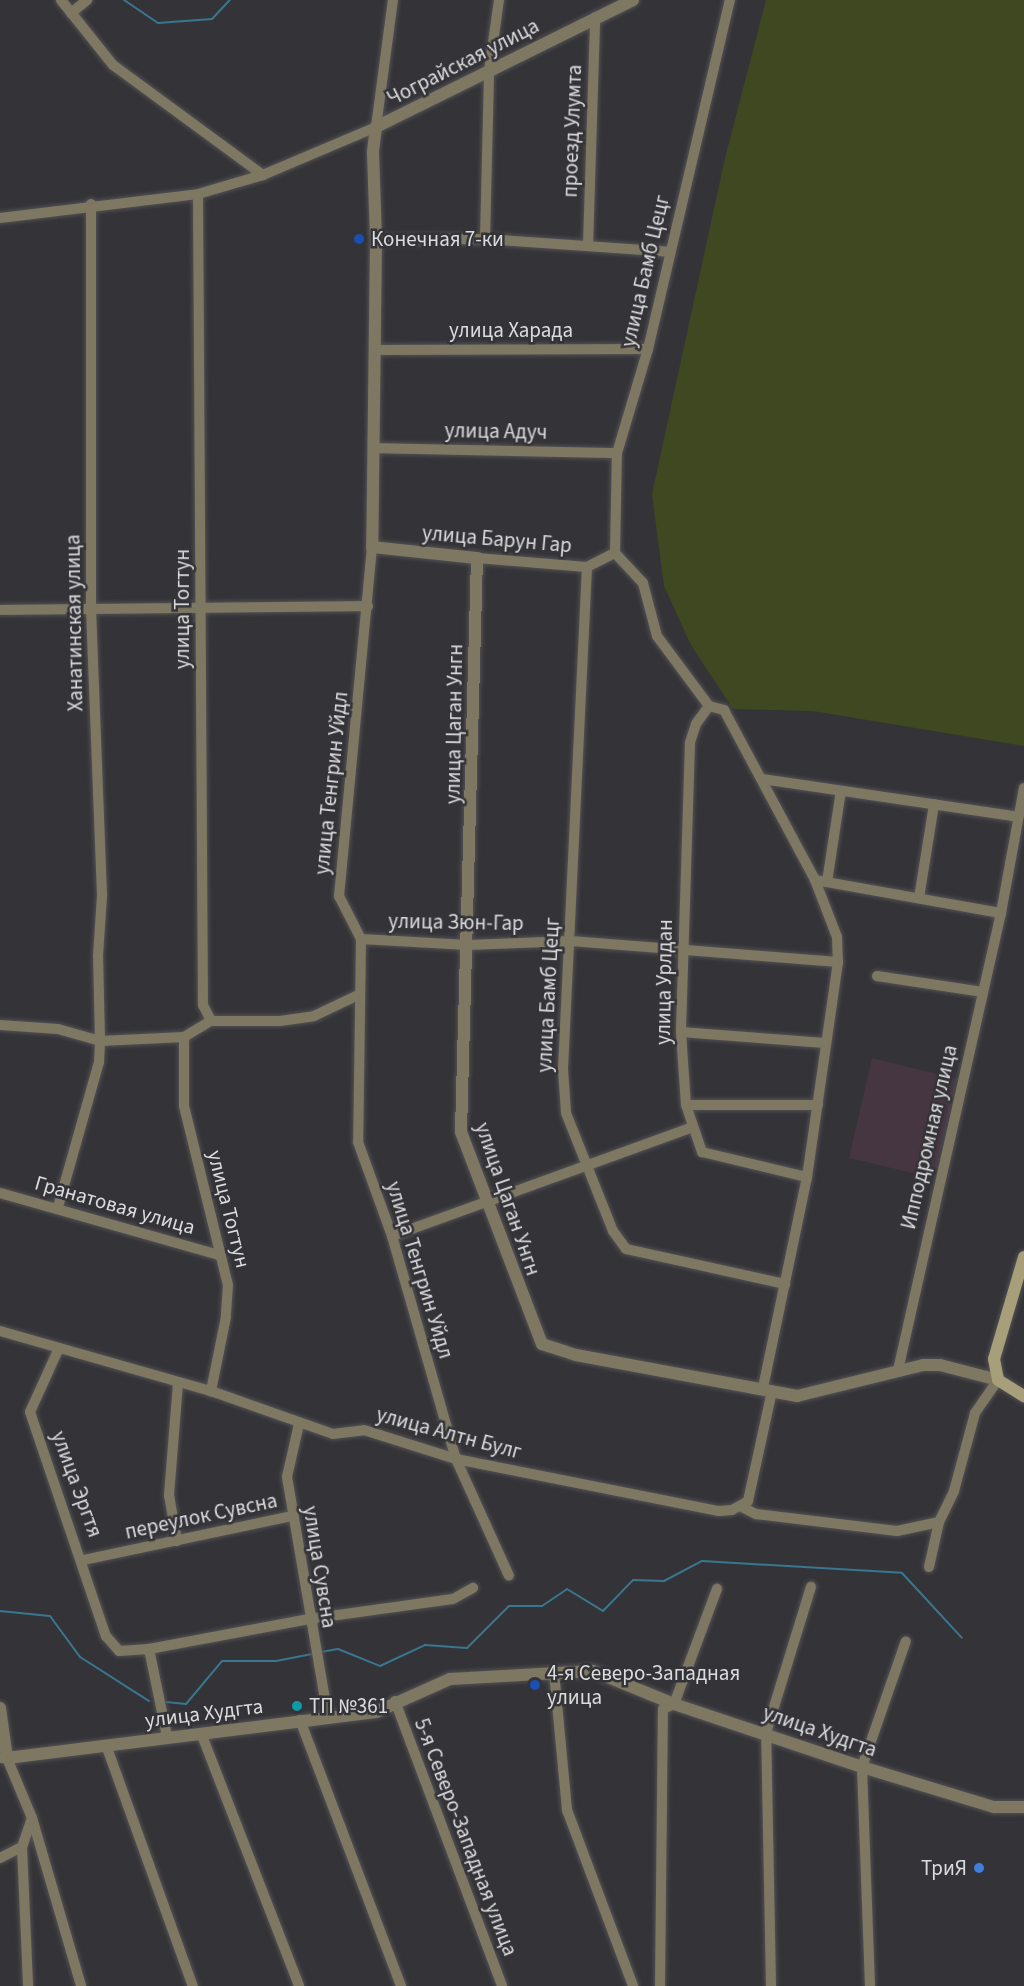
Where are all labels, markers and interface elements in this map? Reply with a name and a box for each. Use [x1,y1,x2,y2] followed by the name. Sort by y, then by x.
[383,13,543,111] street label: Чограйская улица
[557,64,587,198] street label: проезд Улумта
[615,192,675,350] street label: улица Бамб Цецг
[371,226,504,252] place label: Конечная 7-ки
[352,232,366,246] marker: Конечная 7-ки
[449,317,573,343] street label: улица Харада
[444,418,548,444] street label: улица Адуч
[421,520,573,558] street label: улица Барун Гар
[60,534,88,712] street label: Ханатинская улица
[169,549,195,669] street label: улица Тогтун
[440,644,468,804] street label: улица Цаган Унгн
[309,690,353,876] street label: улица Тенгрин Уйдл
[388,908,524,936] street label: улица Зюн-Гар
[531,917,565,1073] street label: улица Бамб Цецг
[650,919,678,1045] street label: улица Урлдан
[896,1042,962,1232] street label: Ипподромная улица
[470,1119,546,1279] street label: улица Цаган Унгн
[202,1148,256,1270] street label: улица Тогтун
[32,1170,198,1240] street label: Гранатовая улица
[381,1178,459,1362] street label: улица Тенгрин Уйдл
[374,1402,524,1464] street label: улица Алтн Булг
[46,1427,108,1541] street label: улица Эргтя
[123,1488,279,1544] street label: переулок Сувсна
[298,1504,342,1630] street label: улица Сувсна
[547,1660,740,1710] place label: 4-я Северо-Западная улица
[528,1678,542,1692] marker: 4-я Северо-Западная улица
[143,1693,265,1733] street label: улица Худгта
[309,1693,388,1719] place label: ТП №361
[290,1699,304,1713] marker: ТП №361
[760,1700,880,1762] street label: улица Худгта
[409,1715,523,1959] street label: 5-я Северо-Западная улица
[921,1855,967,1881] place label: ТриЯ
[972,1861,986,1875] marker: ТриЯ

